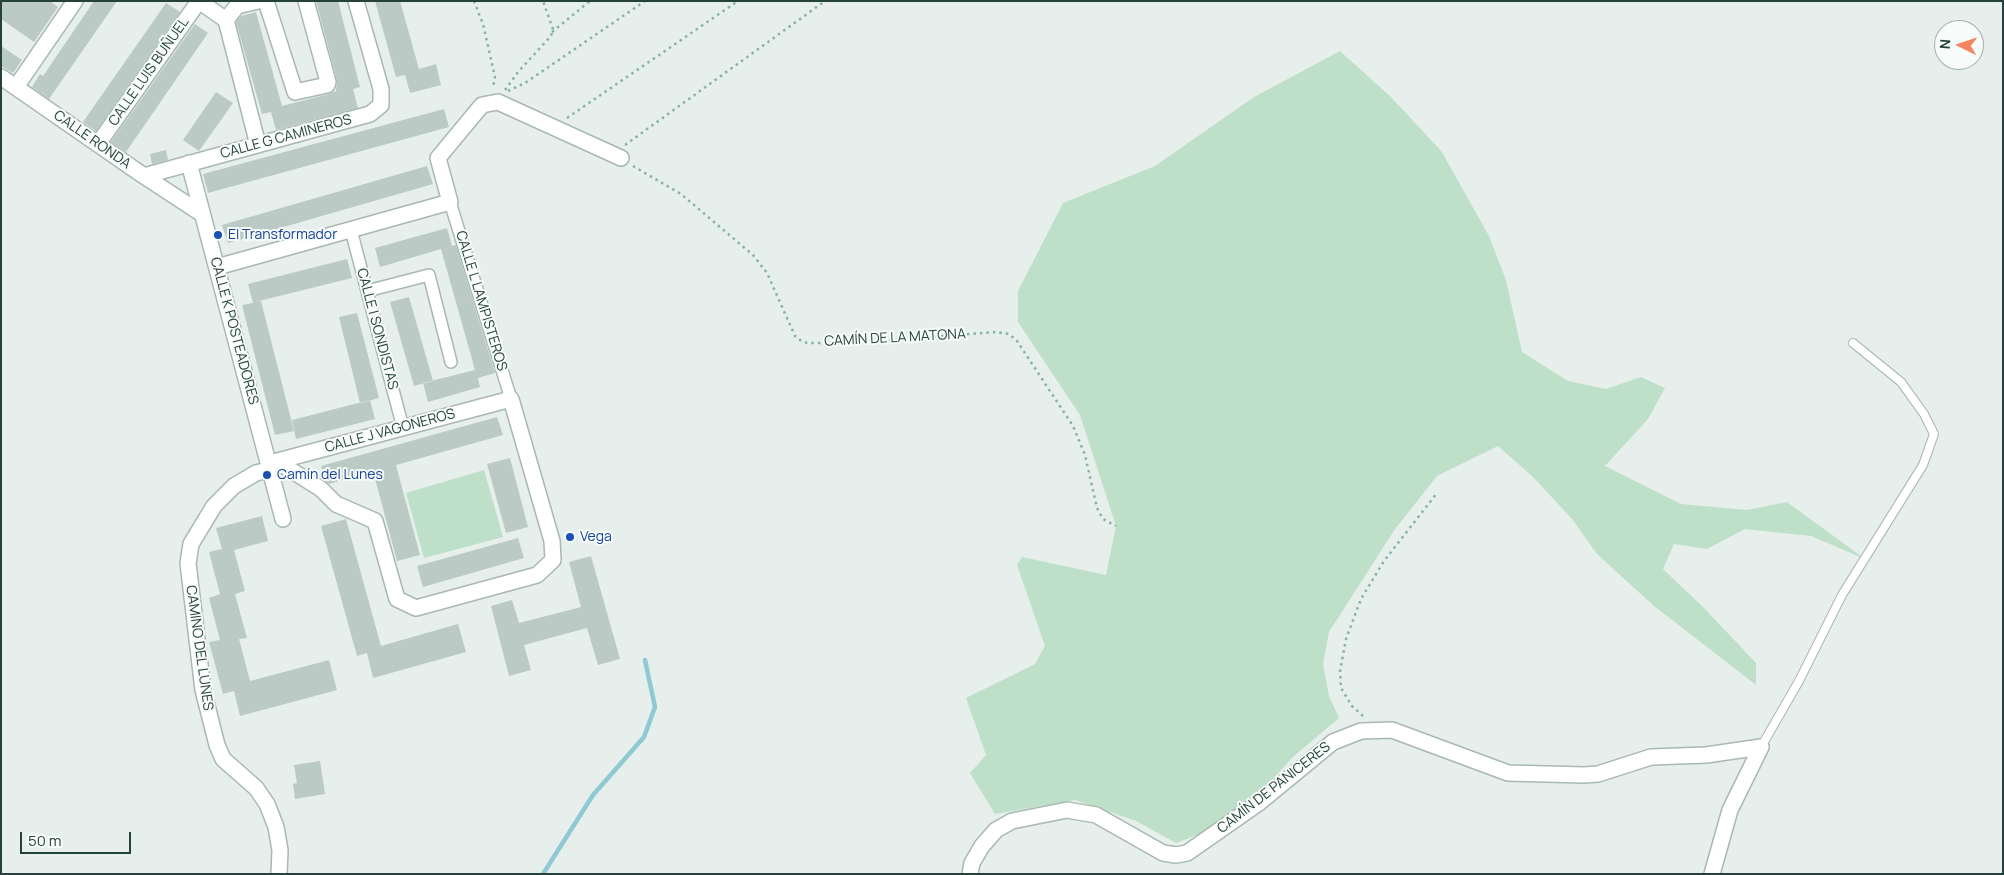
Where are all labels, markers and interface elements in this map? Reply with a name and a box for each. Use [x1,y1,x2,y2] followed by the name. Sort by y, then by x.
[105,15,193,129] street label: CALLE LUIS BUÑUEL
[1934,20,1984,70] north arrow
[1935,38,1954,50] text: N
[50,107,134,173] street label: CALLE RONDA
[219,111,353,163] street label: CALLE G CAMINEROS
[228,227,337,243] place label: El Transformador
[212,229,224,241] marker: El Transformador
[452,229,510,373] street label: CALLE L LAMPISTEROS
[206,256,262,406] street label: CALLE K POSTEADORES
[353,267,401,391] street label: CALLE I SONDISTAS
[824,326,966,350] street label: CAMÍN DE LA MATONA
[323,406,457,456] street label: CALLE J VAGONEROS
[277,467,383,483] place label: Camín del Lunes
[261,469,273,481] marker: Camín del Lunes
[580,529,612,545] place label: Vega
[564,531,576,543] marker: Vega
[182,584,216,712] street label: CAMINO DEL LUNES
[1214,739,1334,837] street label: CAMÍN DE PANICERES
[22,822,134,854] scale bar
[28,830,62,851] text: 50 m

